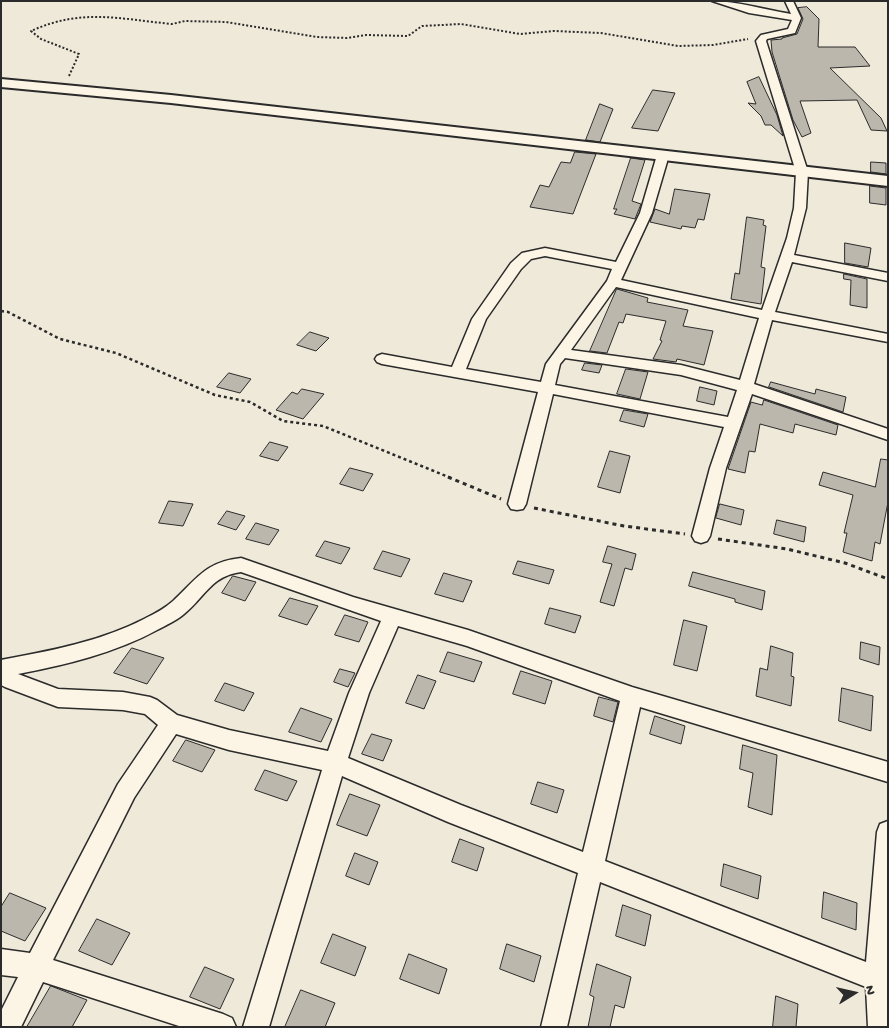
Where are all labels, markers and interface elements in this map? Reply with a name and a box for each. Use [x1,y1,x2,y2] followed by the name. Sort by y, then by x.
[829,968,879,1018] north arrow
[860,984,878,996] text: N

